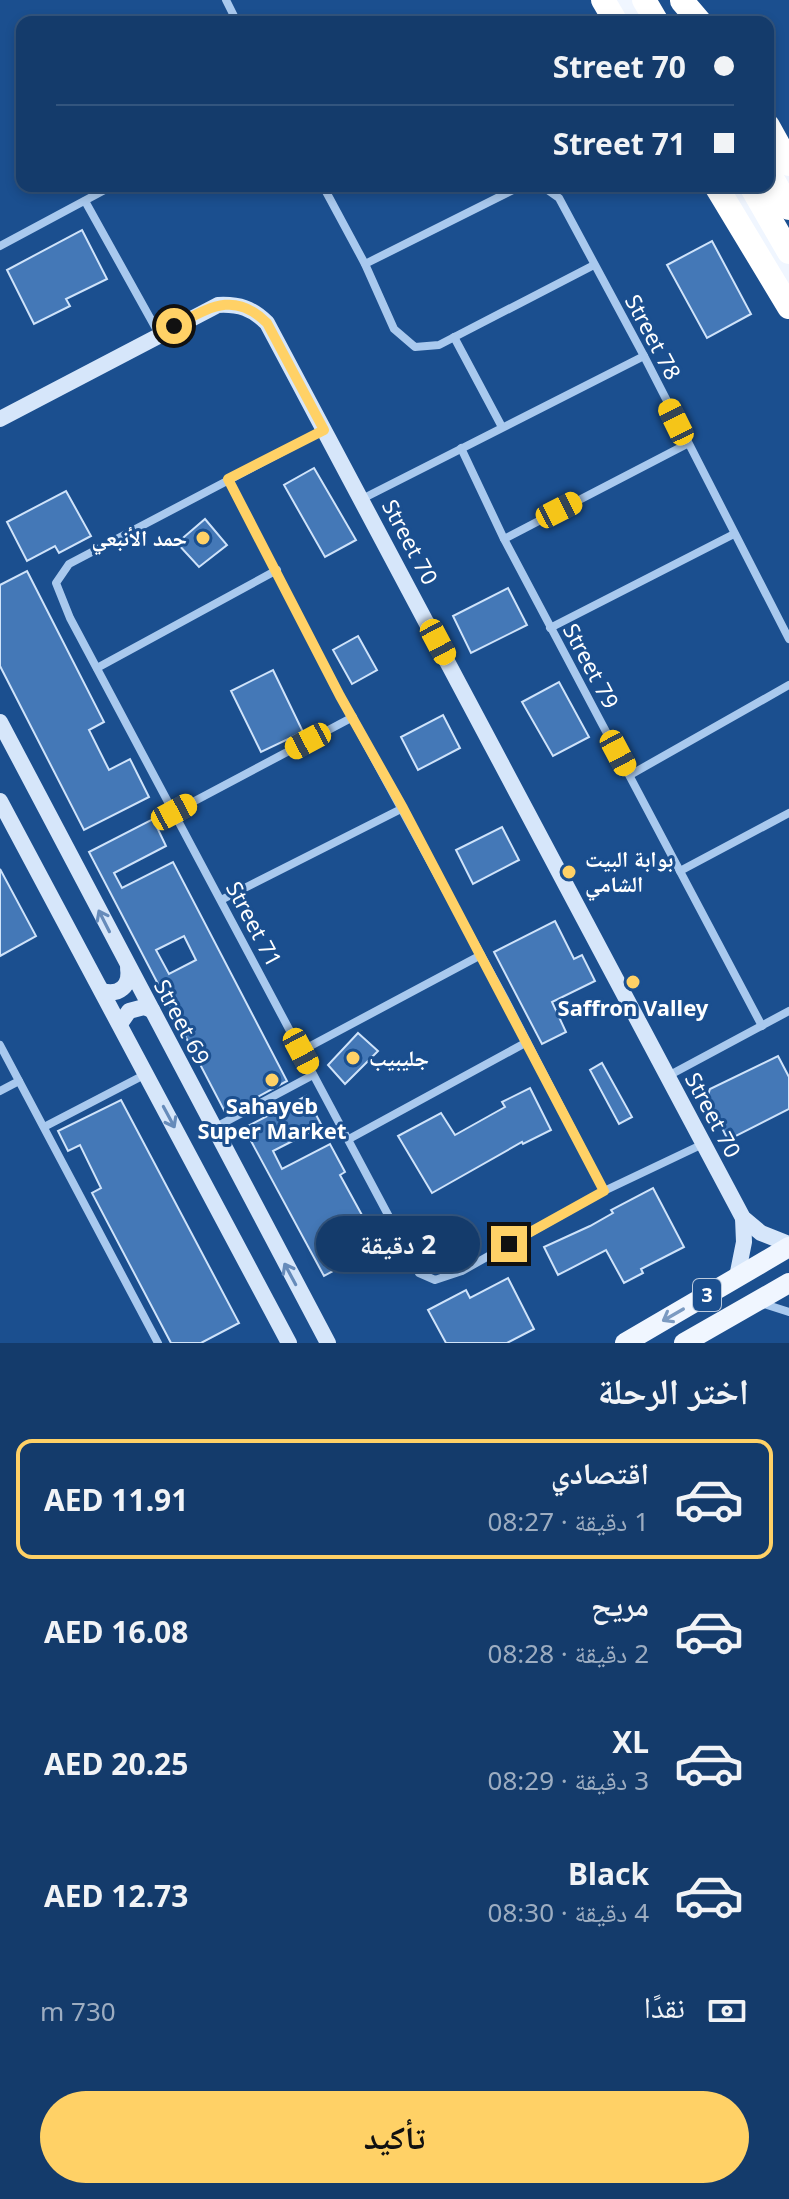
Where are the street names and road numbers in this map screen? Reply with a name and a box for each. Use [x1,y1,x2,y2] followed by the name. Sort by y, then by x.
[619,289,689,384] street label: Street 78
[376,494,446,589] street label: Street 70
[557,618,627,713] street label: Street 79
[220,876,290,971] street label: Street 71
[148,974,218,1069] street label: Street 69
[679,1067,749,1162] street label: Street 70
[693,1279,721,1311] road number: 3

